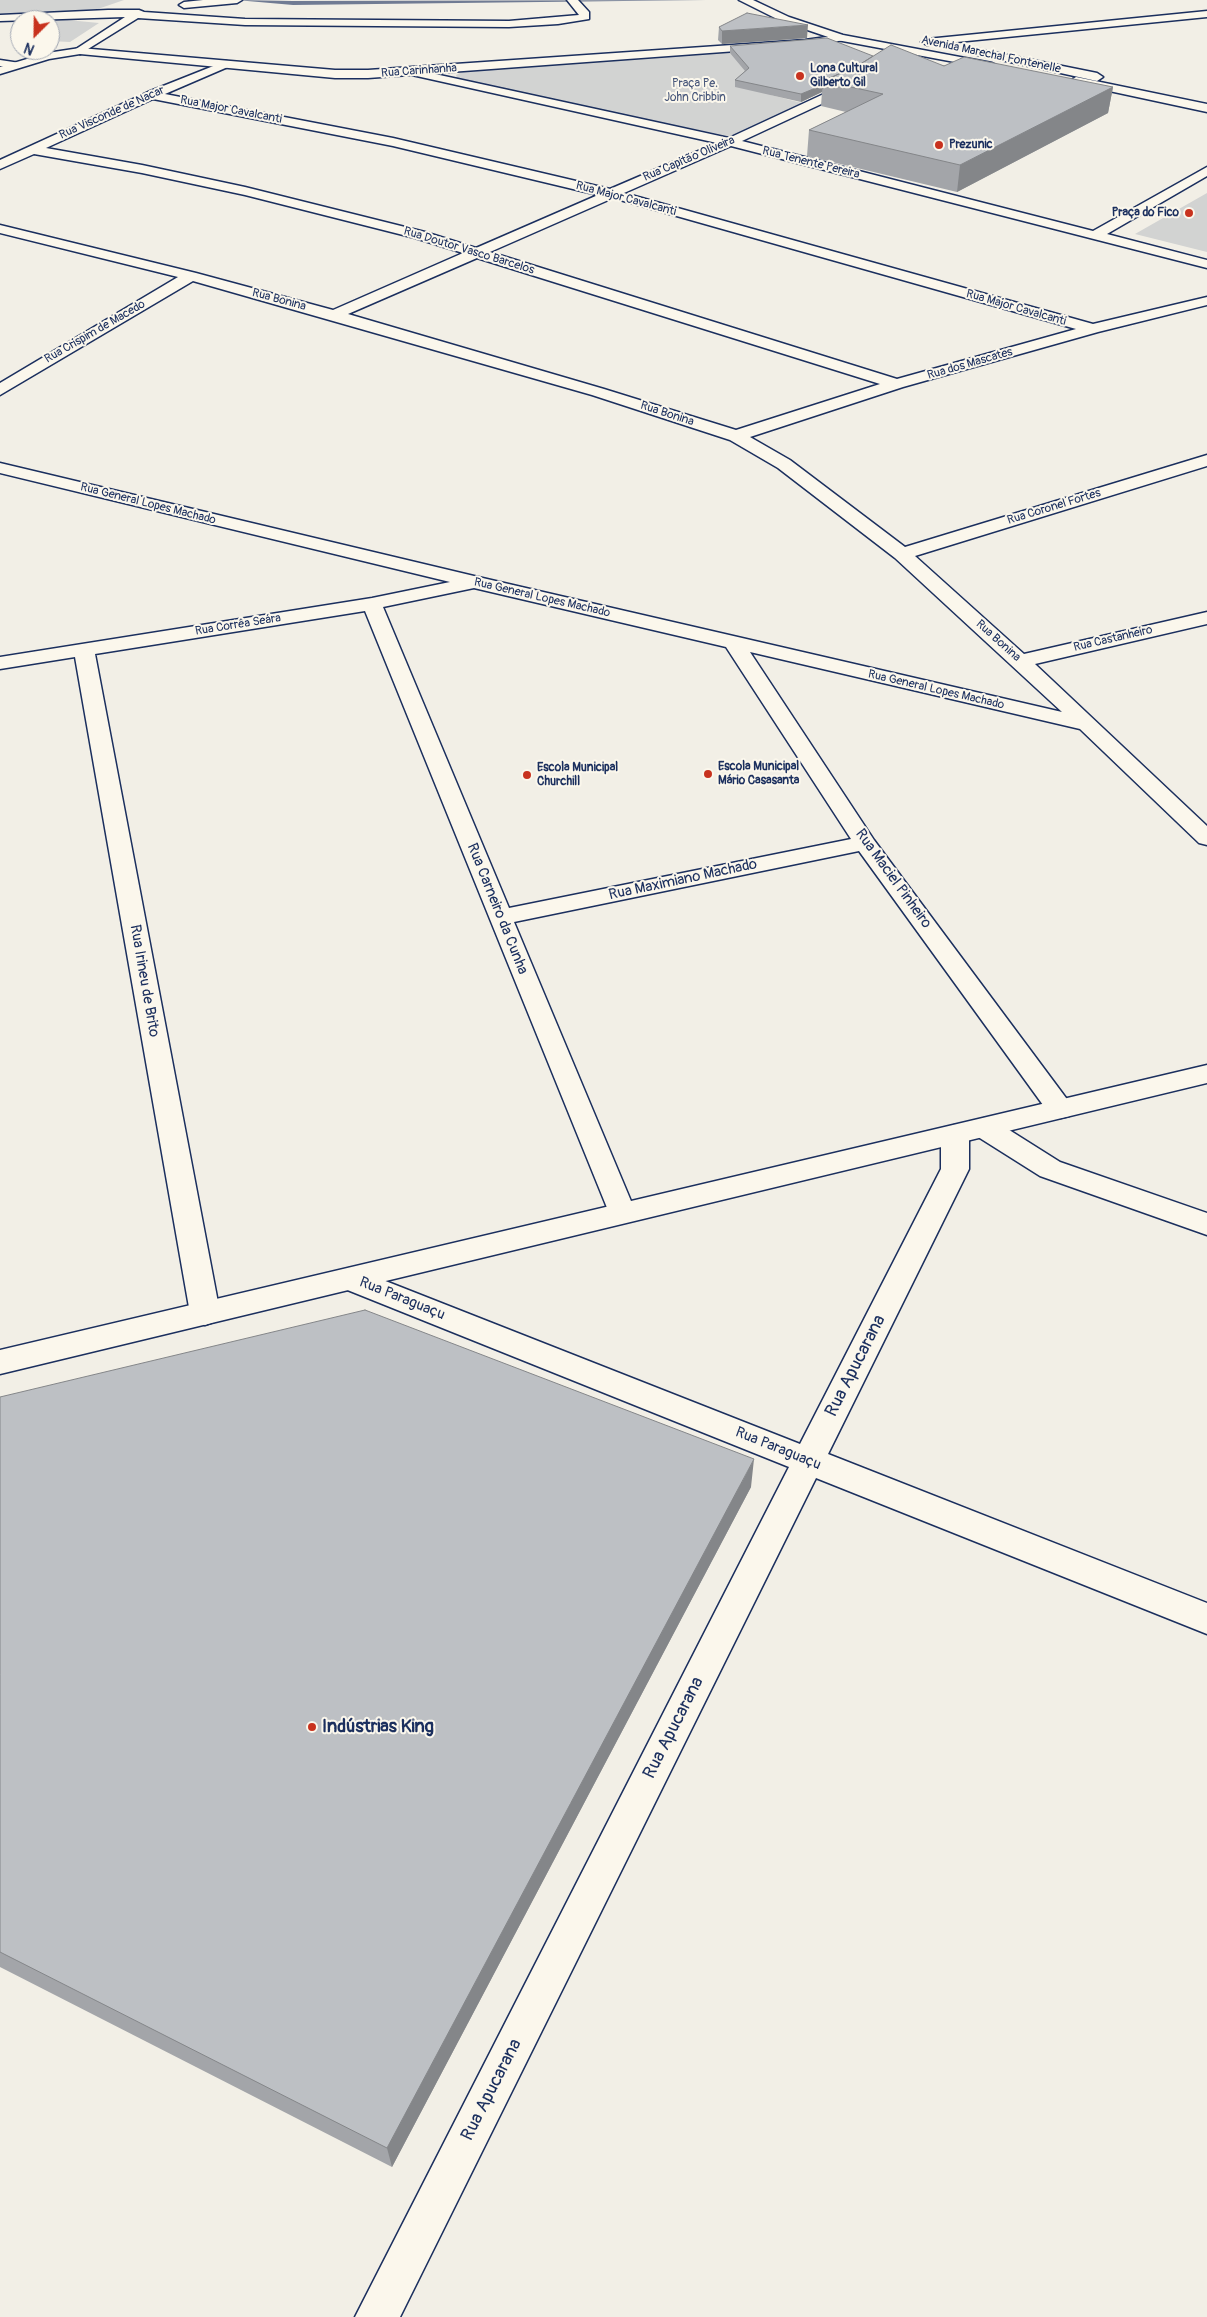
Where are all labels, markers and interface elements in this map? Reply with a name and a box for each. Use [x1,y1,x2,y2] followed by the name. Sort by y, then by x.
[10,10,60,60] north arrow
[920,33,1062,77] street label: Avenida Marechal Fontenelle
[22,39,37,58] text: N
[381,61,457,81] street label: Rua Carinhanha
[810,62,878,90] place label: Lona Cultural Gilberto Gil
[794,70,806,82] marker: Lona Cultural Gilberto Gil
[664,77,726,105] park label: Praça Pe. John Cribbin
[57,83,167,143] street label: Rua Visconde de Nacar
[179,93,283,127] street label: Rua Major Cavalcanti
[641,133,737,185] street label: Rua Capitão Oliveira
[949,138,993,152] place label: Prezunic
[933,139,945,151] marker: Prezunic
[761,144,861,182] street label: Rua Tenente Pereira
[574,179,678,219] street label: Rua Major Cavalcanti
[1112,206,1179,220] place label: Praça do Fico
[1183,207,1195,219] marker: Praça do Fico
[402,224,536,278] street label: Rua Doutor Vasco Barcelos
[250,286,308,314] street label: Rua Bonina
[964,287,1068,329] street label: Rua Major Cavalcanti
[42,297,148,367] street label: Rua Crispim de Macedo
[926,345,1014,383] street label: Rua dos Mascates
[638,399,696,429] street label: Rua Bonina
[79,480,217,528] street label: Rua General Lopes Machado
[1006,486,1102,528] street label: Rua Coronel Fortes
[473,575,611,621] street label: Rua General Lopes Machado
[194,611,282,639] street label: Rua Corrêa Seára
[973,617,1023,665] street label: Rua Bonina
[1072,623,1154,655] street label: Rua Castanheiro
[867,667,1005,713] street label: Rua General Lopes Machado
[718,760,799,788] place label: Escola Municipal Mário Casasanta
[537,761,618,789] place label: Escola Municipal Churchill
[702,768,714,780] marker: Escola Municipal Mário Casasanta
[521,769,533,781] marker: Escola Municipal Churchill
[851,826,935,932] street label: Rua Maciel Pinheiro
[462,841,532,977] street label: Rua Carneiro da Cunha
[607,855,759,905] street label: Rua Maximiano Machado
[125,923,163,1039] street label: Rua Irineu de Brito
[357,1274,447,1324] street label: Rua Paraguaçu
[821,1312,891,1420] street label: Rua Apucarana
[733,1424,823,1474] street label: Rua Paraguaçu
[639,1674,709,1782] street label: Rua Apucarana
[322,1716,434,1738] place label: Indústrias King
[306,1721,318,1733] marker: Indústrias King
[457,2036,527,2144] street label: Rua Apucarana

